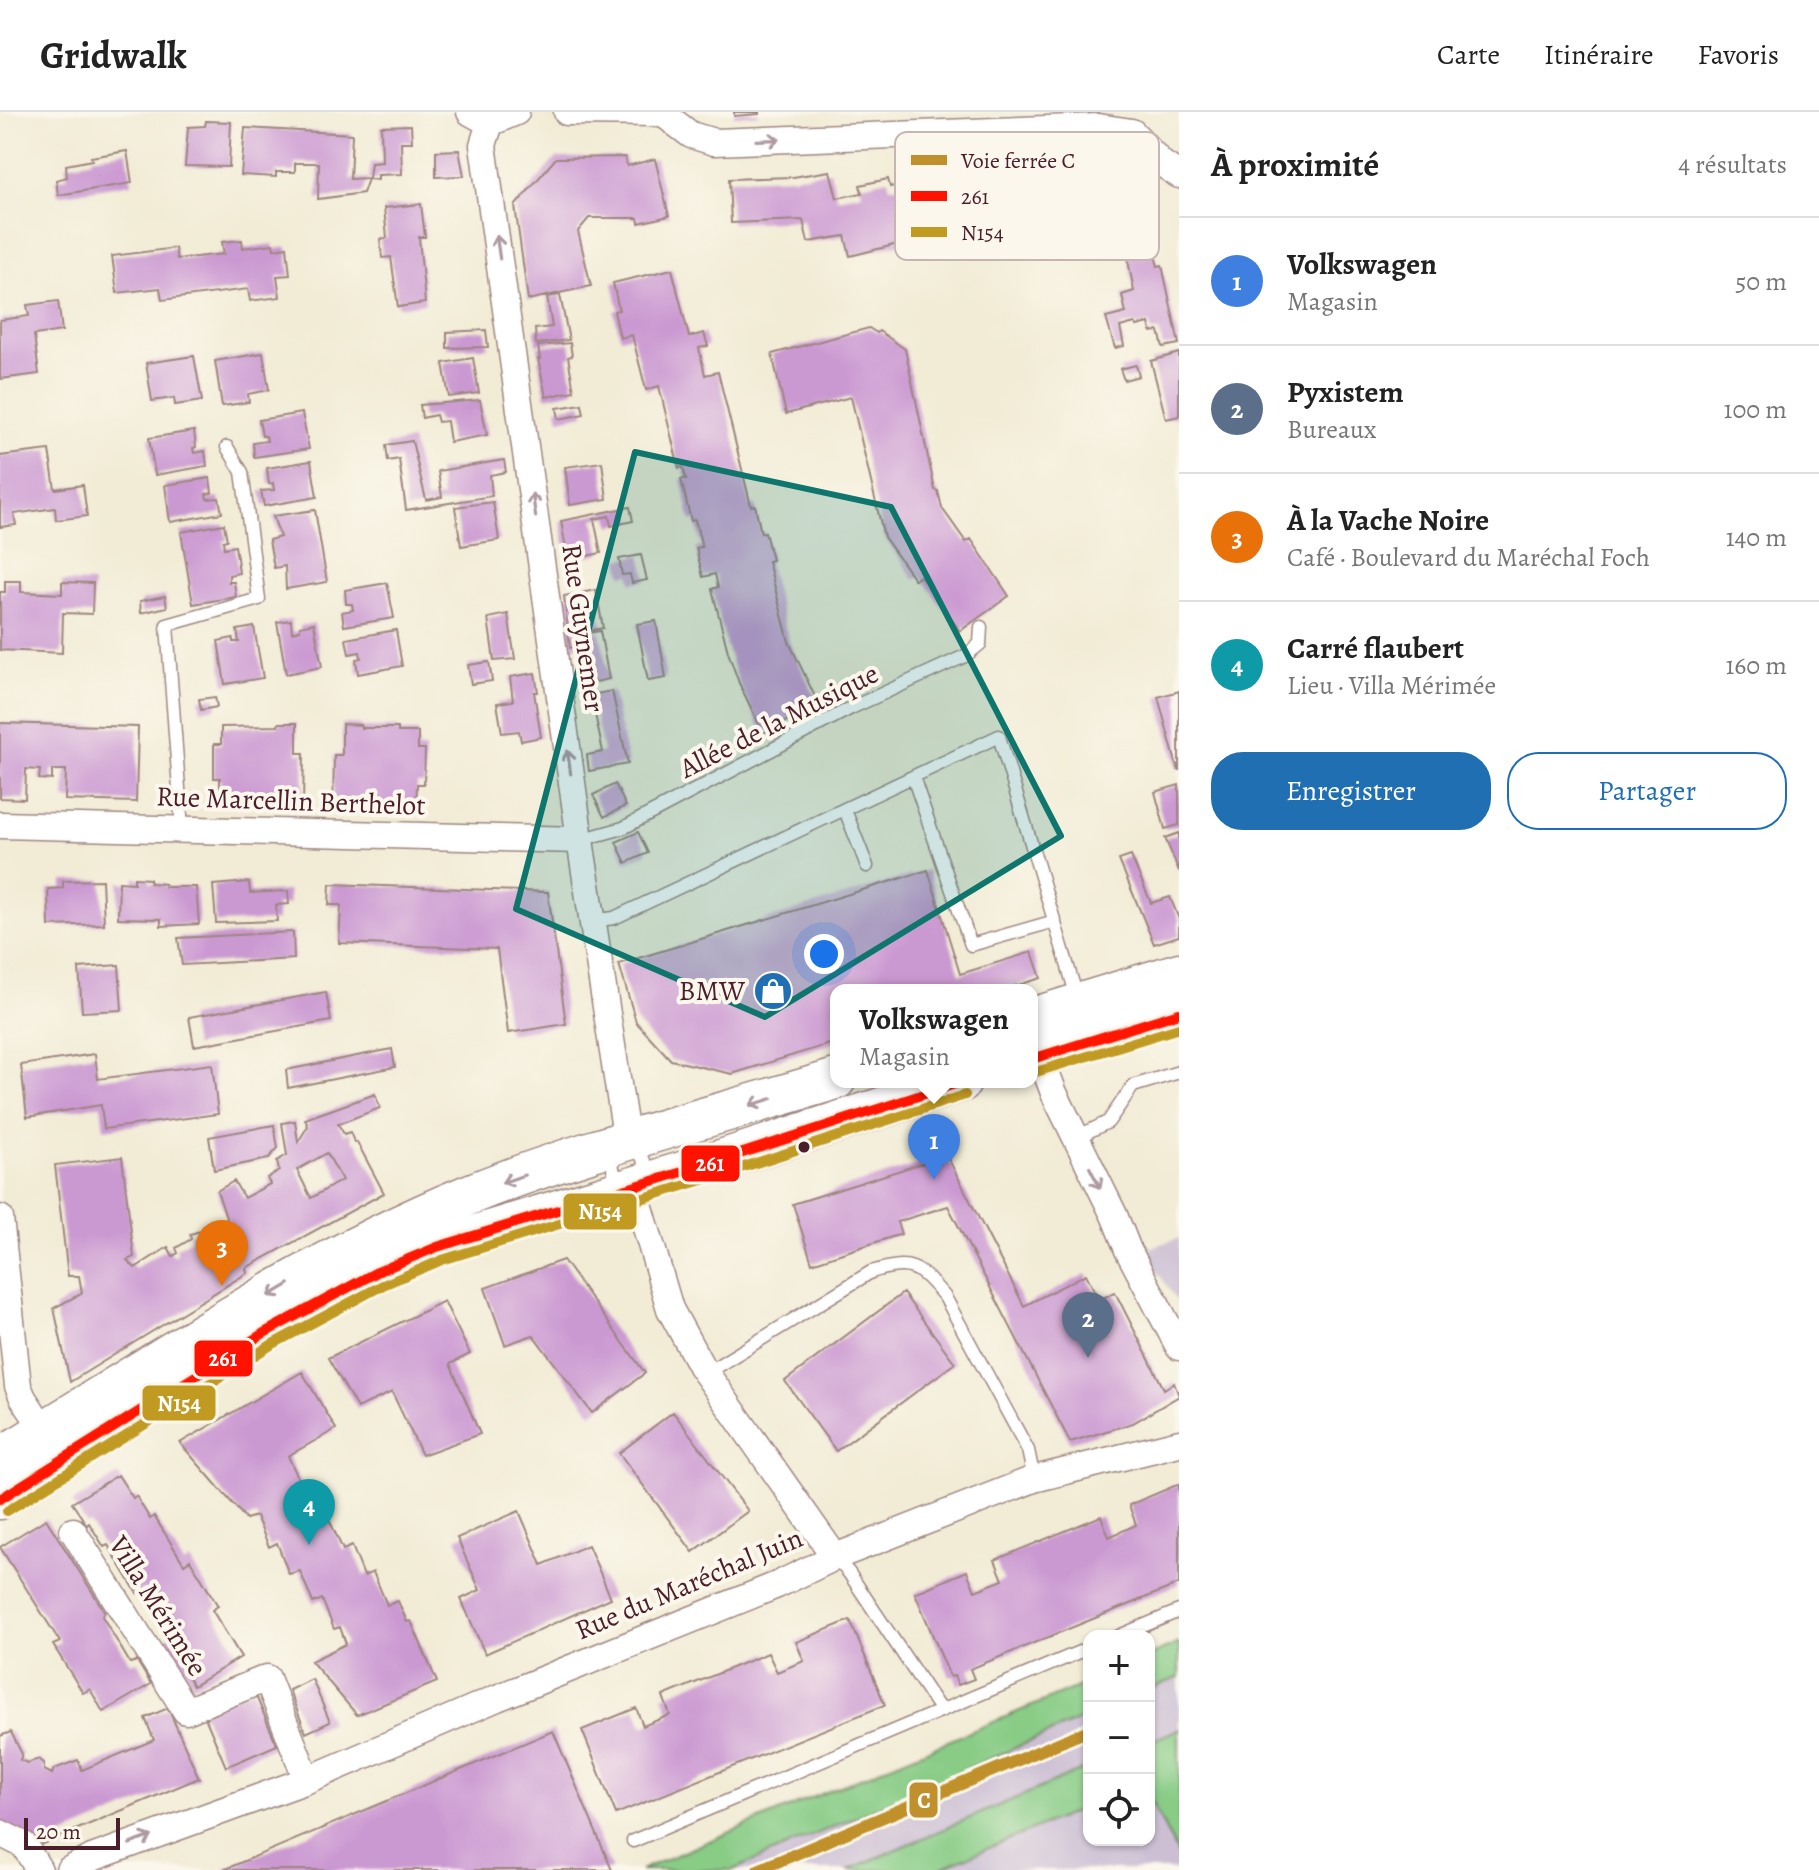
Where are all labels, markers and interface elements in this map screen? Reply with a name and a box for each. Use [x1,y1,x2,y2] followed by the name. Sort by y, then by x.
[40,29,187,81] text: Gridwalk
[1437,36,1500,74] text: Carte
[1544,36,1654,74] text: Itinéraire
[1698,36,1779,74] text: Favoris
[754,132,781,147] one-way arrow
[895,132,1159,260] legend
[1211,141,1379,188] text: À proximité
[960,146,1075,176] text: Voie ferrée C
[1678,147,1787,182] text: 4 résultats
[961,182,989,212] text: 261
[961,218,1004,248] text: N154
[490,235,505,260] one-way arrow
[1287,244,1437,284] text: Volkswagen
[1232,264,1242,299] text: 1
[1735,264,1787,299] text: 50 m
[1287,284,1378,319] text: Magasin
[1287,372,1404,412] text: Pyxistem
[1231,392,1243,427] text: 2
[1724,392,1787,427] text: 100 m
[1287,412,1376,447] text: Bureaux
[526,492,541,519] one-way arrow
[1287,500,1489,540] text: À la Vache Noire
[1231,520,1243,555] text: 3
[1726,520,1787,555] text: 140 m
[1287,540,1650,575] text: Café · Boulevard du Maréchal Foch
[552,541,614,715] street label: Rue Guynemer
[1287,628,1464,668] text: Carré flaubert
[1231,648,1243,683] text: 4
[1725,648,1787,683] text: 160 m
[672,655,885,788] street label: Allée de la Musique
[1287,668,1496,703] text: Lieu · Villa Mérimée
[562,749,577,776] one-way arrow
[1211,752,1491,830] button: Enregistrer
[1507,752,1787,830] button: Partager
[156,777,426,825] street label: Rue Marcellin Berthelot
[804,934,844,974] your location
[752,970,794,1012] shop icon: BMW
[679,972,746,1010] place label: BMW
[830,984,1038,1088] popup
[859,999,1009,1039] text: Volkswagen
[859,1039,950,1074] text: Magasin
[749,1095,775,1110] one-way arrow
[908,1114,960,1180] pin: 1
[796,1139,812,1155] unlabelled marker
[680,1144,741,1183] line badge: 261
[696,1149,725,1179] text: 261
[1088,1165,1104,1189] one-way arrow
[501,1172,526,1187] one-way arrow
[562,1192,638,1231] line badge: N154
[578,1197,622,1227] text: N154
[196,1220,248,1286] pin: 3
[268,1282,291,1298] one-way arrow
[1062,1292,1114,1358] pin: 2
[193,1339,254,1378] line badge: 261
[209,1344,238,1374] text: 261
[141,1384,217,1422] line badge: N154
[157,1389,201,1419] text: N154
[283,1479,335,1545] pin: 4
[569,1519,809,1649] street label: Rue du Maréchal Juin
[99,1528,216,1683] street label: Villa Mérimée
[1083,1630,1155,1846] map controls
[1083,1630,1155,1702] button: +
[1083,1702,1155,1774] button: −
[1083,1774,1155,1846] button: locate
[908,1781,939,1819] line badge: C
[917,1786,931,1816] text: C
[24,1814,120,1850] scale bar
[36,1817,81,1847] text: 20 m
[128,1832,153,1847] one-way arrow

